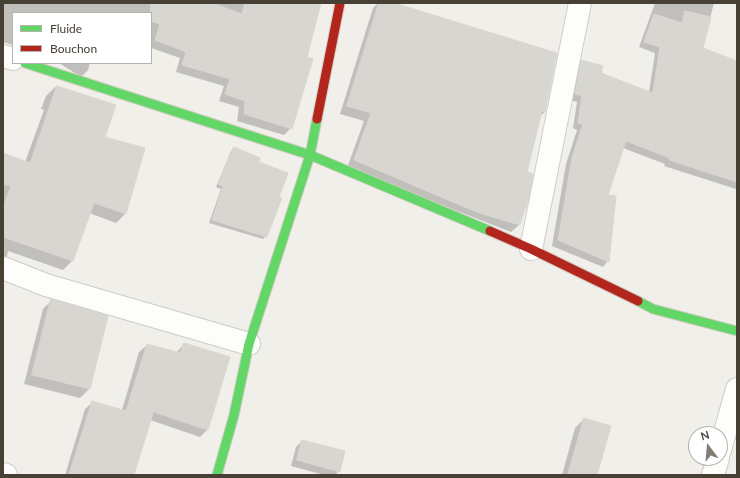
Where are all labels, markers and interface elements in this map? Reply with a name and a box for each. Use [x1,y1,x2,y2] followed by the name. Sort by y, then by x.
[12,12,152,64] legend
[50,21,82,36] text: Fluide
[50,41,97,56] text: Bouchon
[688,426,728,466] north arrow
[699,428,711,442] text: N

